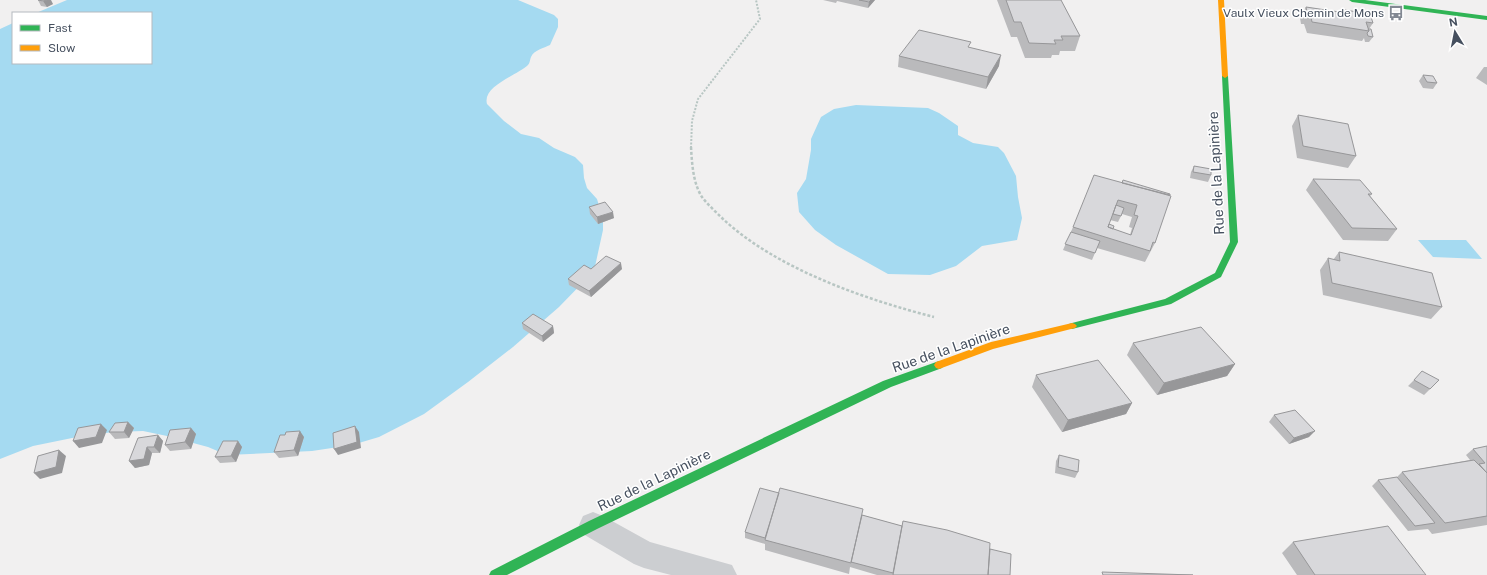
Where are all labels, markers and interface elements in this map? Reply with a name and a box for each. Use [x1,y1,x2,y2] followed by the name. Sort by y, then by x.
[1387,4,1405,22] bus stop icon: Vaulx Vieux Chemin de Mons
[1223,6,1384,20] place label: Vaulx Vieux Chemin de Mons
[12,12,152,64] legend
[1435,12,1475,52] north arrow
[1448,15,1459,29] text: N
[48,21,73,35] text: Fast
[48,41,76,55] text: Slow
[1205,111,1227,235] street label: Rue de la Lapinière
[890,320,1012,376] street label: Rue de la Lapinière
[595,446,713,514] street label: Rue de la Lapinière

